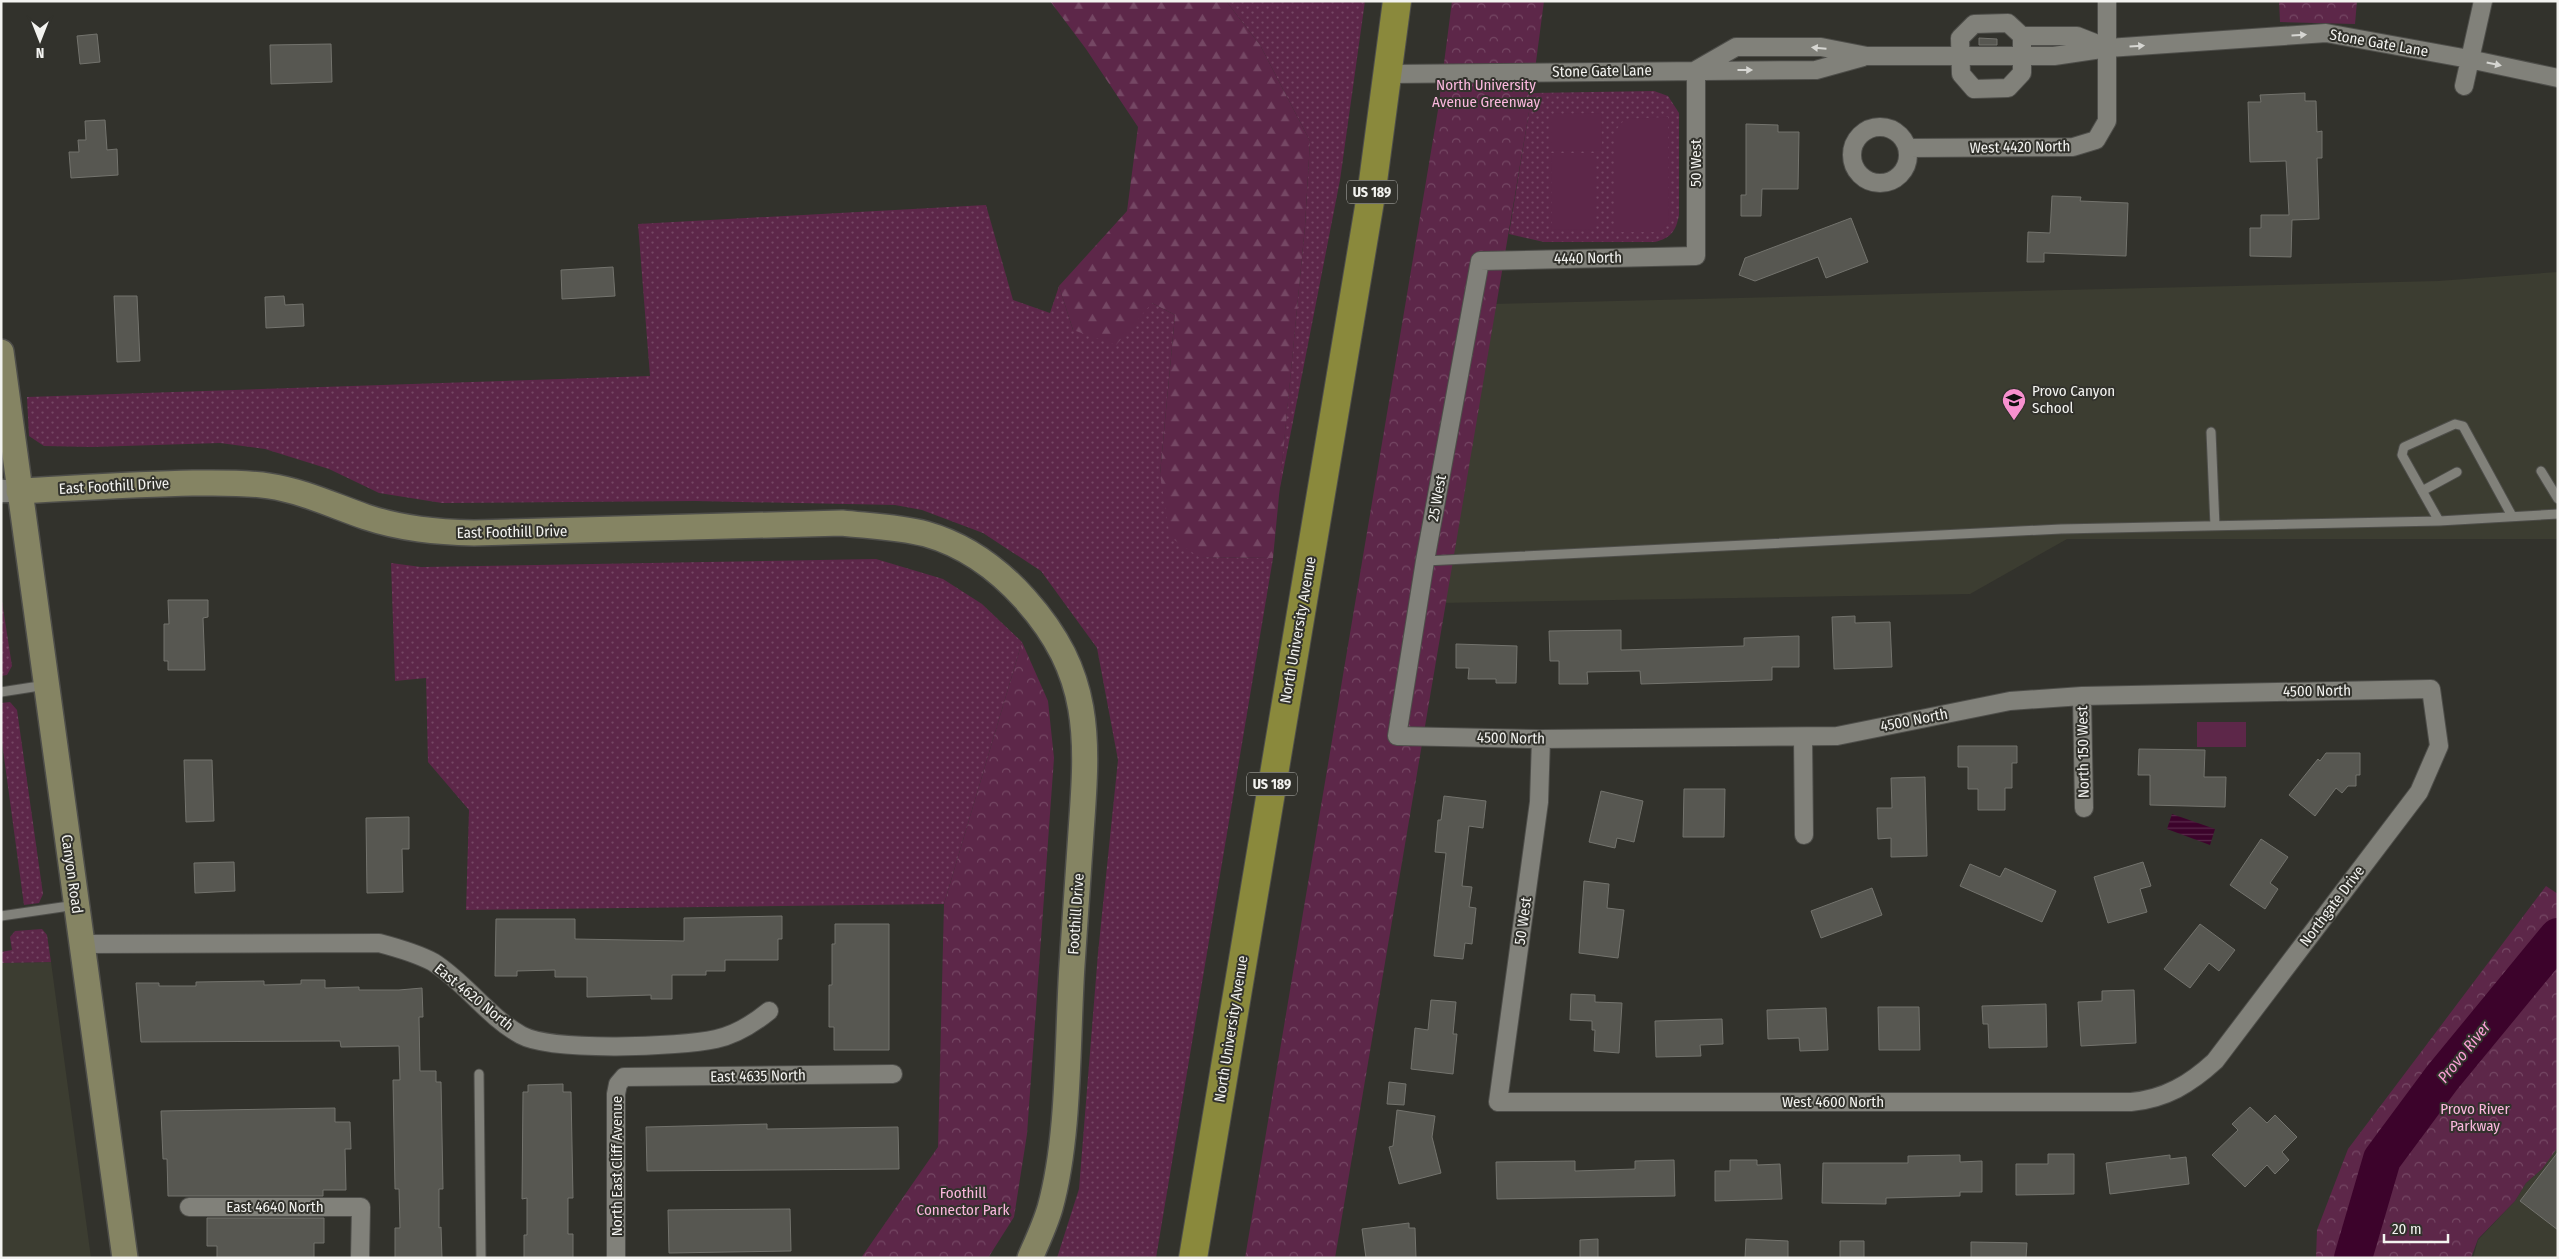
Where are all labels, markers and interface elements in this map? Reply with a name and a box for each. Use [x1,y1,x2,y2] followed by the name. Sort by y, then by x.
[15,15,65,65] north arrow
[2328,25,2430,61] street label: Stone Gate Lane
[2291,31,2307,39] one-way arrow
[2129,42,2145,50] one-way arrow
[1811,43,1827,51] one-way arrow
[36,44,44,61] text: N
[2486,60,2501,68] one-way arrow
[1552,61,1652,81] street label: Stone Gate Lane
[1737,66,1753,74] one-way arrow
[1432,76,1540,111] park label: North University Avenue Greenway
[1970,137,2070,157] street label: West 4420 North
[1687,139,1705,187] street label: 50 West
[1347,180,1397,203] road number: US 189
[1554,248,1622,268] street label: 4440 North
[2032,382,2115,417] place label: Provo Canyon School
[2001,387,2027,421] school or university icon: Provo Canyon School
[1424,473,1450,523] street label: 25 West
[58,474,170,498] street label: East Foothill Drive
[457,522,567,542] street label: East Foothill Drive
[1276,555,1320,705] street label: North University Avenue
[2283,681,2351,701] street label: 4500 North
[1879,705,1949,735] street label: 4500 North
[2073,706,2093,798] street label: North 150 West
[1477,728,1545,748] street label: 4500 North
[1247,772,1297,796] road number: US 189
[58,833,86,915] street label: Canyon Road
[2296,862,2368,950] street label: Northgate Drive
[1064,873,1088,955] street label: Foothill Drive
[1511,896,1535,946] street label: 50 West
[1210,954,1252,1104] street label: North University Avenue
[431,960,517,1034] street label: East 4620 North
[2434,1017,2495,1086] water label: Provo River
[710,1066,806,1086] street label: East 4635 North
[1782,1093,1884,1111] street label: West 4600 North
[608,1096,626,1236] street label: North East Cliff Avenue
[2440,1100,2510,1135] park label: Provo River Parkway
[917,1184,1009,1219] park label: Foothill Connector Park
[226,1198,324,1216] street label: East 4640 North
[2384,1212,2448,1244] scale bar
[2392,1220,2422,1238] text: 20 m

